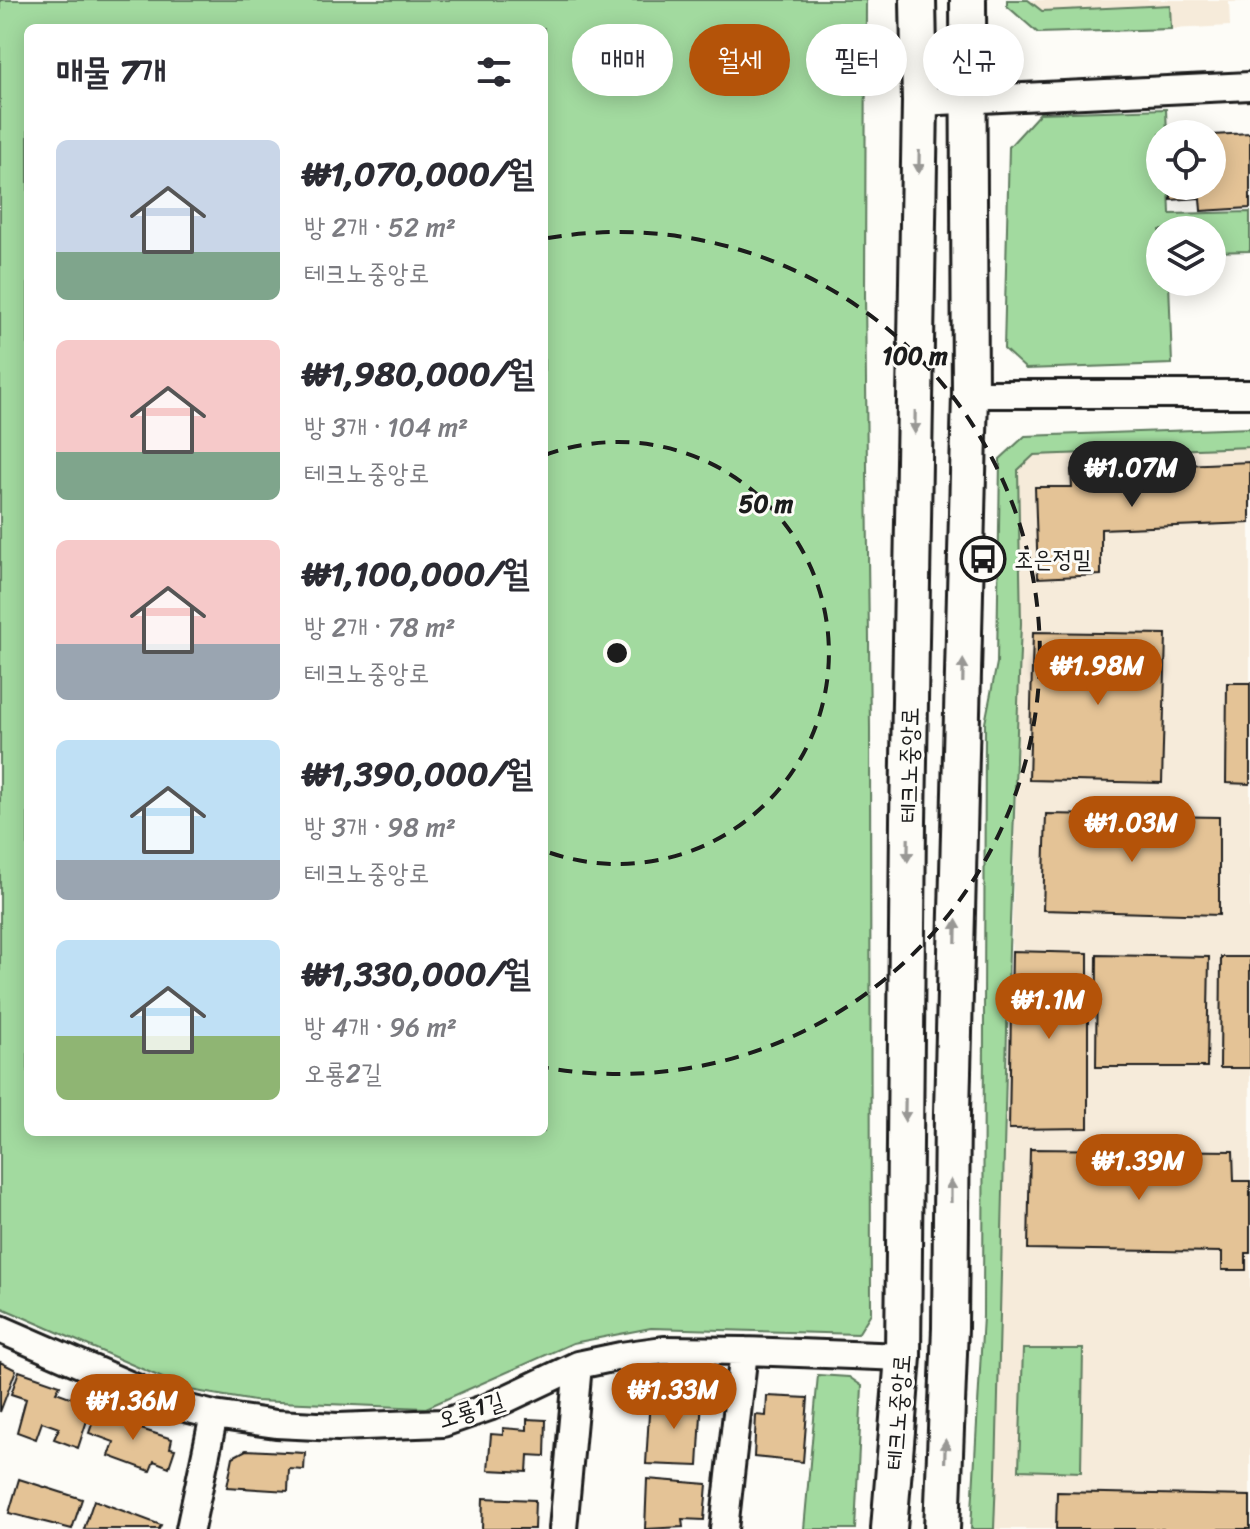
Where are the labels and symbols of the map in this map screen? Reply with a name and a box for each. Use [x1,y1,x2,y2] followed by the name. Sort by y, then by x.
[913,150,925,175] one-way arrow
[882,335,948,377] text: 100 m
[909,410,921,435] one-way arrow
[1067,441,1197,509] pin: ₩1.07M
[739,483,794,525] text: 50 m
[959,535,1007,583] bus stop icon: 조은정밀
[1014,538,1091,580] place label: 조은정밀
[603,639,631,667] centre of rings
[1033,639,1163,707] pin: ₩1.98M
[957,658,969,683] one-way arrow
[887,707,931,823] street label: 테크노중앙로
[1067,796,1197,864] pin: ₩1.03M
[902,838,914,863] one-way arrow
[950,918,963,943] one-way arrow
[993,973,1105,1041] pin: ₩1.1M
[899,1098,912,1123] one-way arrow
[1074,1134,1204,1202] pin: ₩1.39M
[945,1178,957,1203] one-way arrow
[873,1353,923,1471] street label: 테크노중앙로
[609,1363,739,1431] pin: ₩1.33M
[68,1374,198,1442] pin: ₩1.36M
[432,1379,510,1441] street label: 오룡1길
[939,1438,952,1463] one-way arrow

